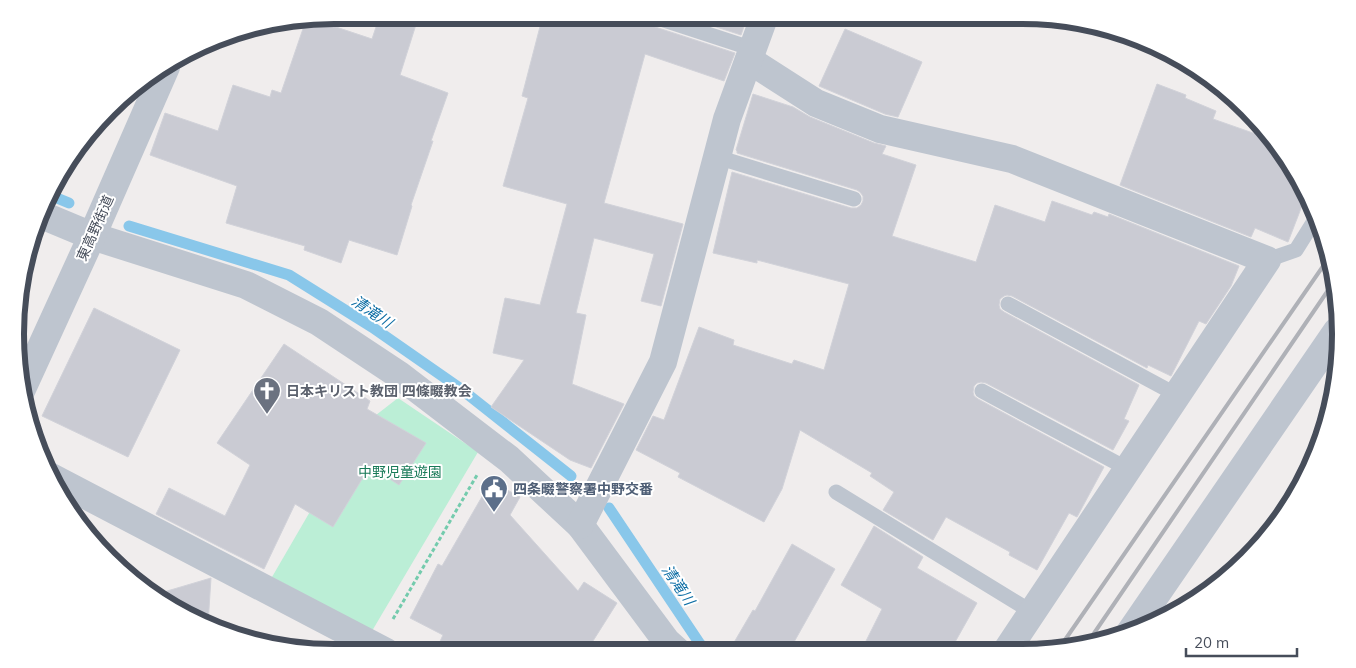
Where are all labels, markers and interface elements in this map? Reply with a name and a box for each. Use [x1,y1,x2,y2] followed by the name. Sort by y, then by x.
[73,192,117,264] street label: 東高野街道
[348,291,398,333] water label: 清滝川
[252,376,282,415] church icon: 日本キリスト教団 四條畷教会
[286,382,472,400] place label: 日本キリスト教団 四條畷教会
[358,463,442,481] park label: 中野児童遊園
[479,474,509,513] public building icon: 四条畷警察署中野交番
[513,480,653,498] place label: 四条畷警察署中野交番
[658,561,700,610] water label: 清滝川
[1186,626,1297,658] scale bar
[1194,633,1229,652] text: 20 m

